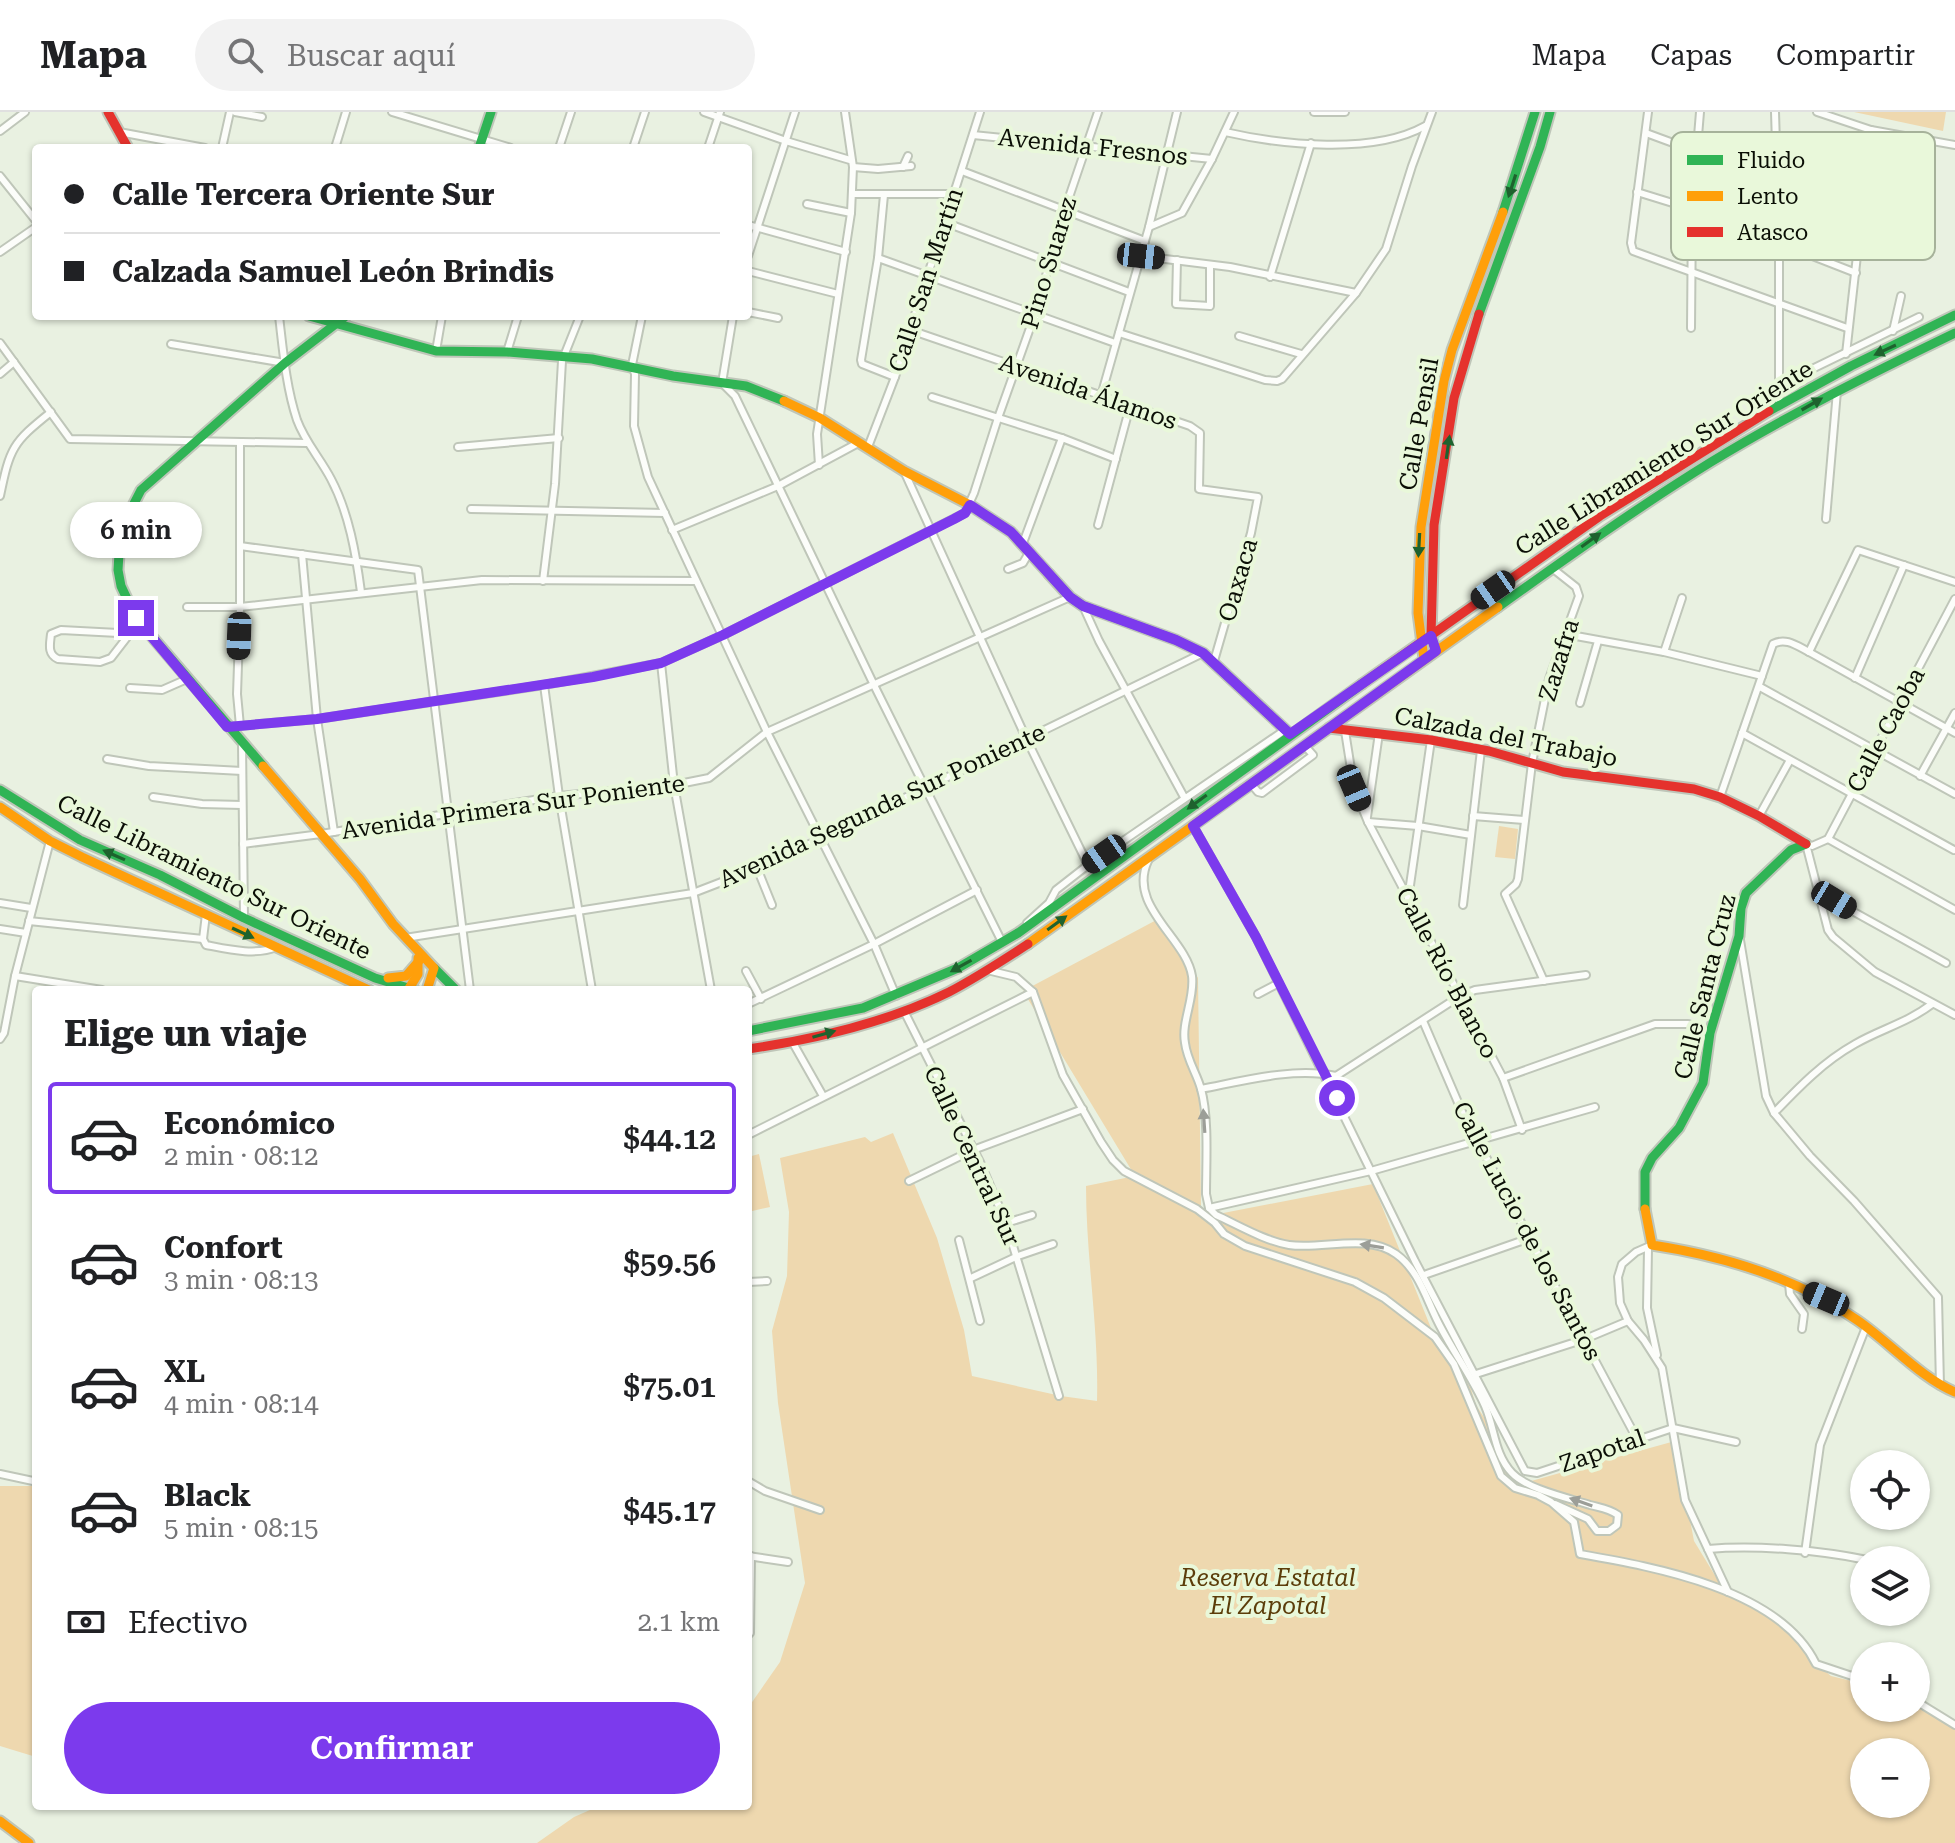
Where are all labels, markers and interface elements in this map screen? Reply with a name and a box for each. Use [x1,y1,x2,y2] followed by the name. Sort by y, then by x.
[195,19,755,91] search box
[40,33,147,77] text: Mapa
[223,33,267,77] icon: search
[287,38,456,73] text: Buscar aquí
[1531,39,1606,72] text: Mapa
[1650,39,1732,72] text: Capas
[1776,39,1915,72] text: Compartir
[997,123,1189,171] street label: Avenida Fresnos
[1671,132,1935,260] legend
[1737,148,1805,173] text: Fluido
[1505,175,1517,199] one-way arrow
[112,177,495,212] text: Calle Tercera Oriente Sur
[883,184,969,376] street label: Calle San Martín
[1737,184,1799,209] text: Lento
[1016,194,1082,332] street label: Pino Suarez
[1737,220,1808,245] text: Atasco
[1116,242,1166,270] car
[112,254,554,289] text: Calzada Samuel León Brindis
[1873,343,1897,357] one-way arrow
[996,348,1181,435] street label: Avenida Álamos
[1394,355,1444,493] street label: Calle Pensil
[1510,355,1818,561] street label: Calle Libramiento Sur Oriente
[1801,397,1823,411] one-way arrow
[1441,434,1454,459] one-way arrow
[70,502,202,558] callout: 6 min
[100,515,172,545] text: 6 min
[1413,533,1426,558] one-way arrow
[1580,533,1601,549] one-way arrow
[1213,535,1263,625] street label: Oaxaca
[1466,566,1520,614] car
[118,600,154,636] route end
[226,612,252,660] car
[1533,616,1585,704] street label: Zazafra
[1841,663,1931,797] street label: Calle Caoba
[1392,702,1620,772] street label: Calzada del Trabajo
[715,718,1049,894] street label: Avenida Segunda Sur Poniente
[1334,761,1374,815] car
[340,769,686,845] street label: Avenida Primera Sur Poniente
[53,789,375,965] street label: Calle Libramiento Sur Oriente
[1187,794,1207,810] one-way arrow
[1077,830,1131,878] car
[102,849,126,862] one-way arrow
[1807,877,1861,923] car
[1390,883,1504,1063] street label: Calle Río Blanco
[1669,892,1741,1082] street label: Calle Santa Cruz
[1047,916,1068,931] one-way arrow
[231,926,254,940] one-way arrow
[949,959,972,973] one-way arrow
[64,1013,307,1055] text: Elige un viaje
[813,1027,837,1040] one-way arrow
[918,1062,1026,1250] street label: Calle Central Sur
[1319,1080,1355,1116] route start
[1447,1097,1607,1365] street label: Calle Lucio de los Santos
[68,1102,140,1174] icon: car
[164,1106,335,1141] text: Económico
[1197,1108,1210,1133] one-way arrow
[623,1121,716,1156] text: $44.12
[164,1141,319,1171] text: 2 min · 08:12
[68,1226,140,1298] icon: car
[164,1230,283,1265] text: Confort
[1360,1240,1385,1252] one-way arrow
[623,1245,716,1280] text: $59.56
[164,1265,319,1295] text: 3 min · 08:13
[1799,1279,1853,1319] car
[68,1350,140,1422] icon: car
[164,1354,205,1389] text: XL
[623,1369,716,1404] text: $75.01
[164,1389,319,1419] text: 4 min · 08:14
[1556,1423,1648,1479] street label: Zapotal
[1850,1450,1930,1818] map controls
[1850,1450,1930,1530] button: locate
[68,1474,140,1546] icon: car
[164,1478,251,1513] text: Black
[623,1493,716,1528] text: $45.17
[1569,1495,1593,1507] one-way arrow
[164,1513,319,1543] text: 5 min · 08:15
[1850,1546,1930,1626] button: layers
[1179,1564,1356,1620] park label: Reserva Estatal El Zapotal
[64,1600,108,1644] icon: cash
[128,1605,248,1640] text: Efectivo
[637,1607,720,1637] text: 2.1 km
[1850,1642,1930,1722] button: +
[64,1702,720,1794] button: Confirmar
[1850,1738,1930,1818] button: −

